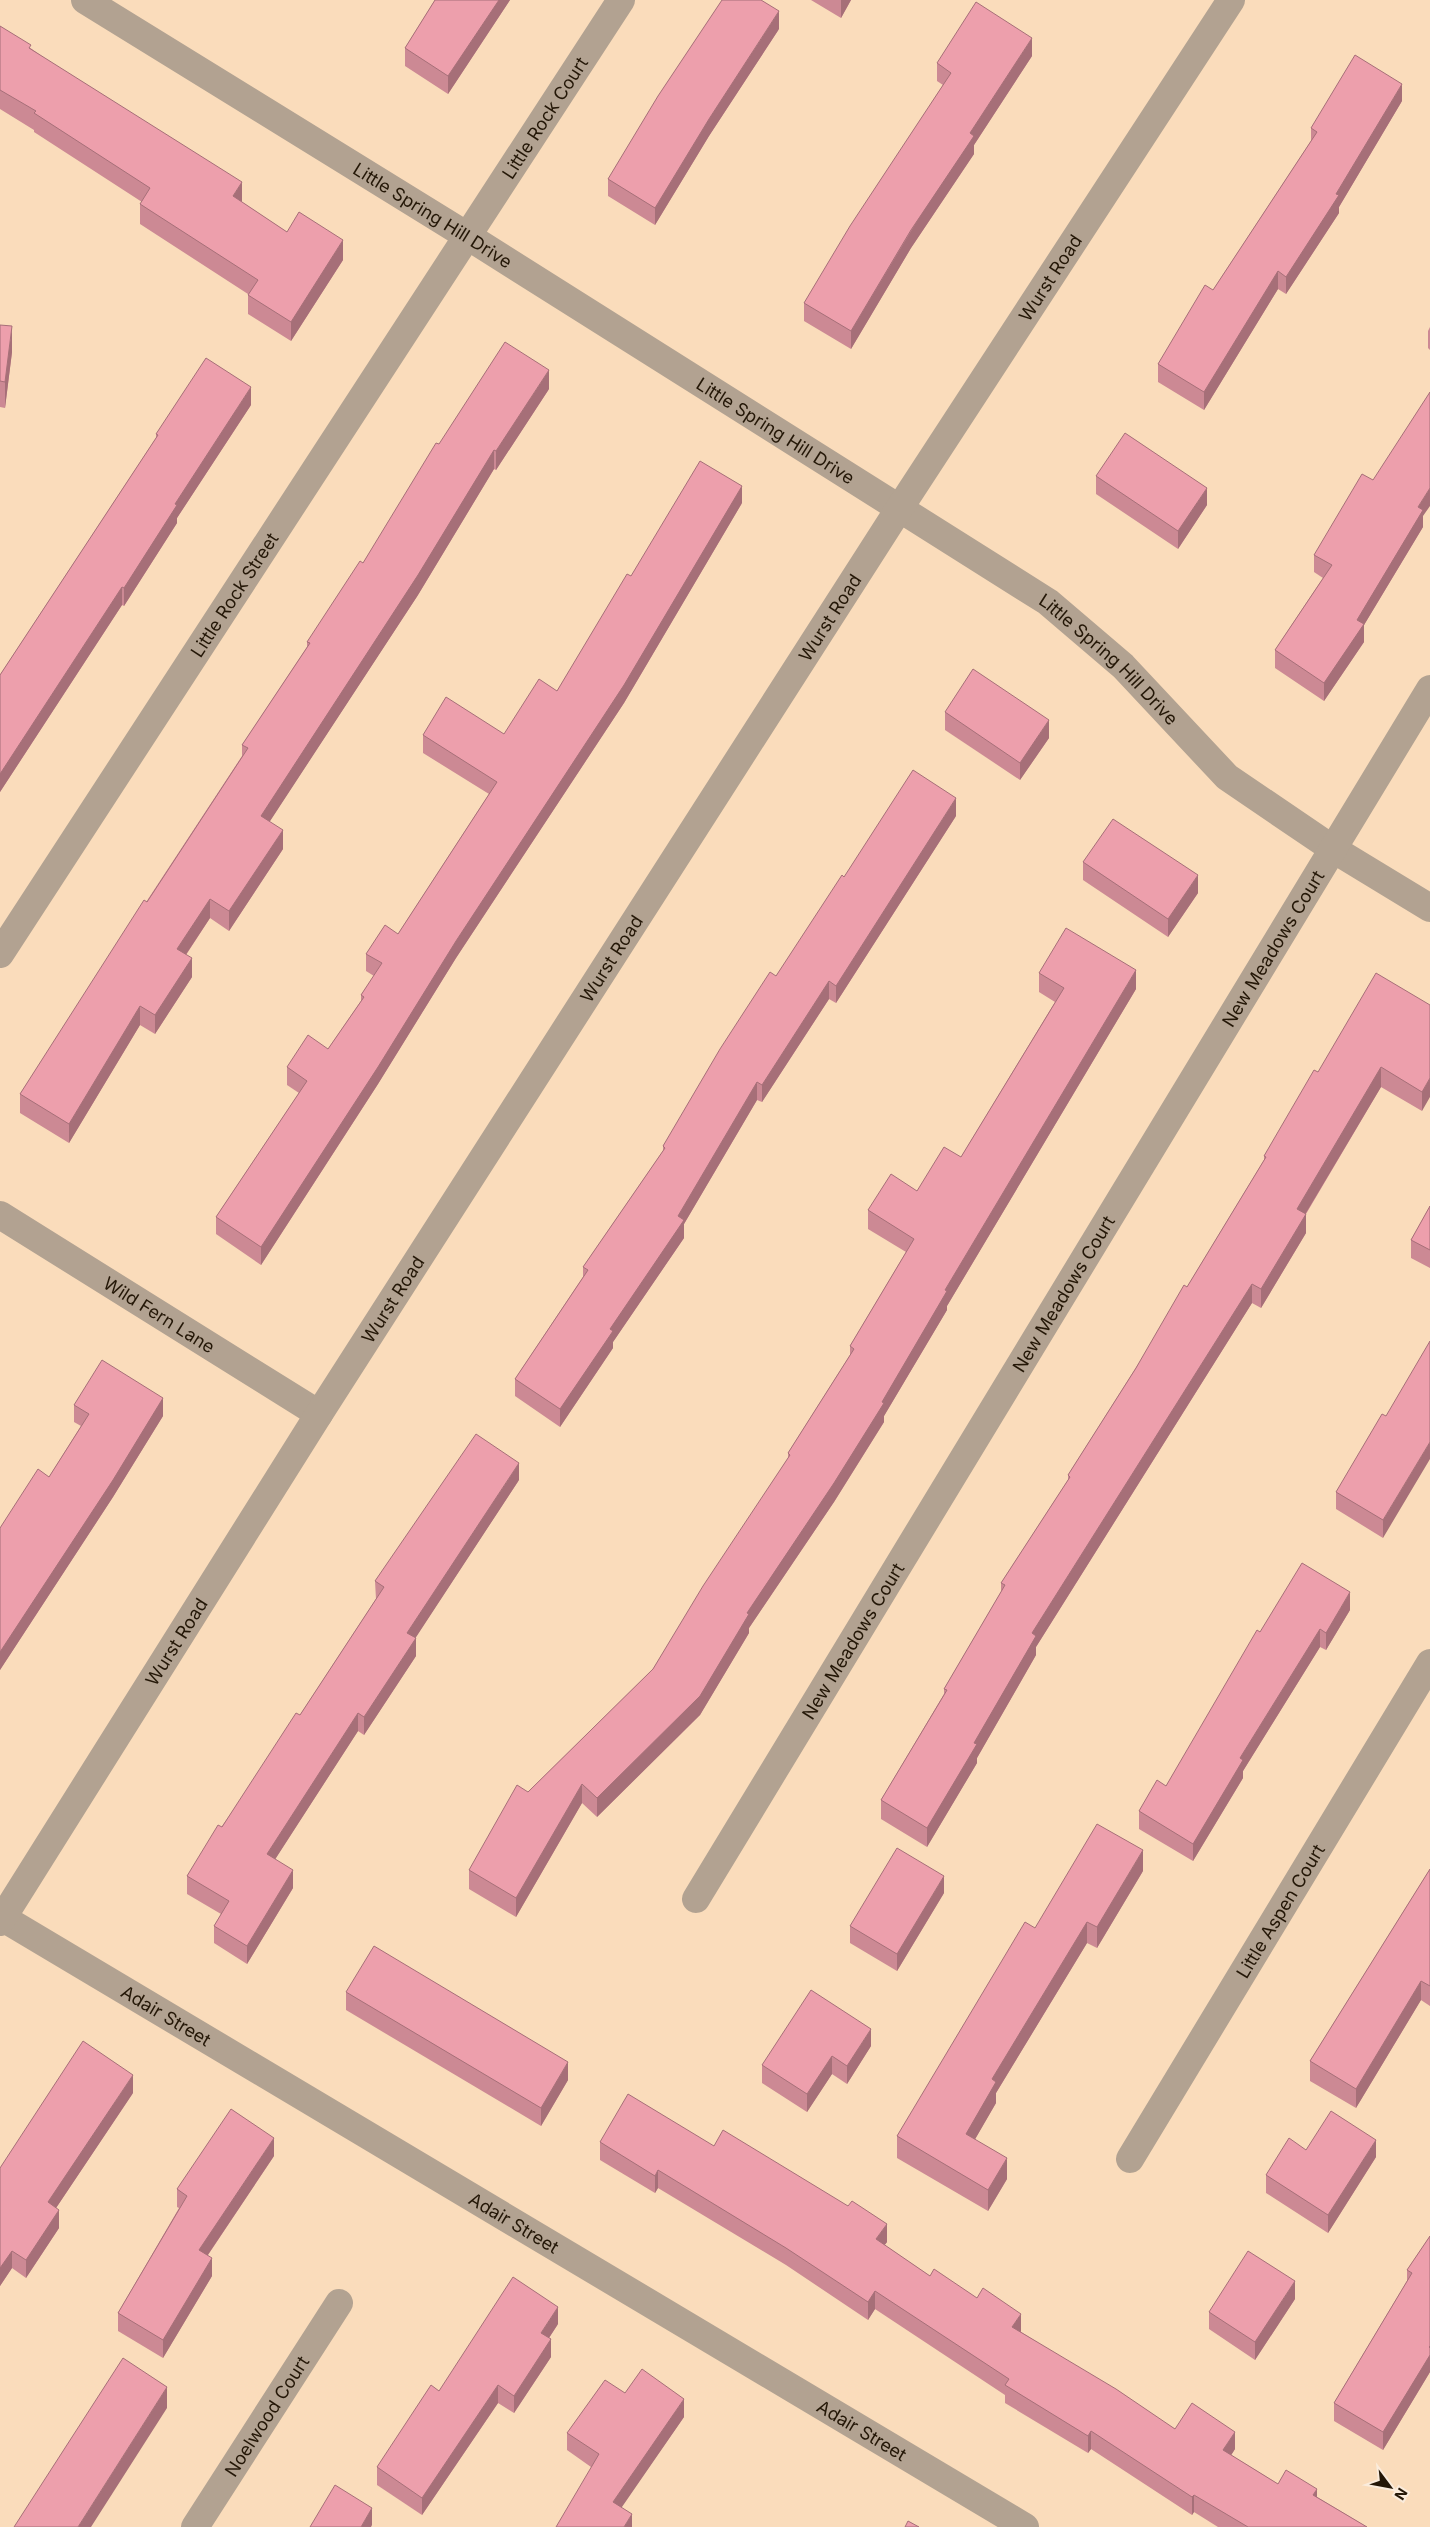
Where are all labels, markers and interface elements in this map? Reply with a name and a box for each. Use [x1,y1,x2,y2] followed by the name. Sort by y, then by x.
[497,53,592,182] street label: Little Rock Court
[350,158,516,272] street label: Little Spring Hill Drive
[1014,230,1086,325] street label: Wurst Road
[693,373,859,488] street label: Little Spring Hill Drive
[186,528,282,661] street label: Little Rock Street
[794,570,865,665] street label: Wurst Road
[1036,589,1183,729] street label: Little Spring Hill Drive
[1217,866,1328,1030] street label: New Meadows Court
[575,911,647,1006] street label: Wurst Road
[1008,1212,1119,1376] street label: New Meadows Court
[357,1252,428,1347] street label: Wurst Road
[100,1272,219,1357] street label: Wild Fern Lane
[797,1559,908,1723] street label: New Meadows Court
[141,1594,211,1689] street label: Wurst Road
[1232,1840,1329,1982] street label: Little Aspen Court
[118,1980,215,2050] street label: Adair Street
[466,2188,563,2257] street label: Adair Street
[220,2352,313,2480] street label: Noelwood Court
[813,2395,911,2465] street label: Adair Street
[1365,2462,1415,2512] north arrow
[1391,2485,1411,2503] text: N

